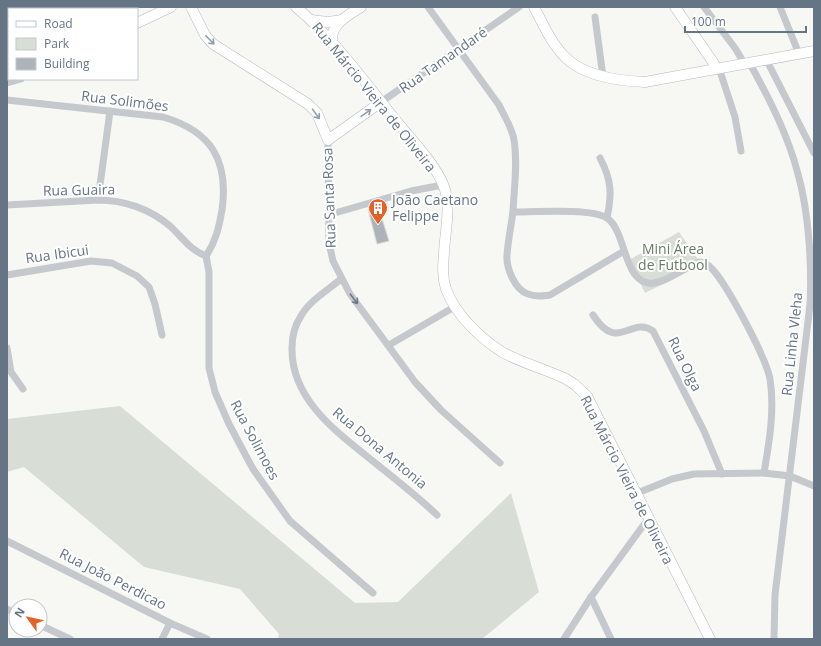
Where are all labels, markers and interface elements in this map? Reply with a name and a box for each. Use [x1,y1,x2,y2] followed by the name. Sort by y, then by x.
[8,8,138,80] legend
[685,8,806,34] scale bar
[691,13,726,30] text: 100 m
[44,15,73,32] text: Road
[308,18,441,175] street label: Rua Márcio Vieira de Oliveira
[395,22,491,97] street label: Rua Tamandaré
[44,35,70,52] text: Park
[205,35,215,45] one-way arrow
[44,55,90,72] text: Building
[80,86,170,115] street label: Rua Solimões
[312,108,320,119] one-way arrow
[360,109,371,117] one-way arrow
[317,147,340,249] street label: Rua Santa Rosa
[43,179,115,200] street label: Rua Guaira
[390,190,478,225] place label: João Caetano Felippe
[367,197,389,225] building icon: João Caetano Felippe
[638,239,708,274] park label: Mini Área de Futbool
[24,240,90,267] street label: Rua Ibicui
[777,291,806,397] street label: Rua Linha Vleha
[349,293,358,304] one-way arrow
[664,333,707,394] street label: Rua Olga
[576,392,678,568] street label: Rua Márcio Vieira de Oliveira
[226,397,285,483] street label: Rua Solimoes
[329,402,432,493] street label: Rua Dona Antonia
[56,543,170,614] street label: Rua João Perdicao
[8,598,48,638] north arrow
[10,604,28,620] text: N

